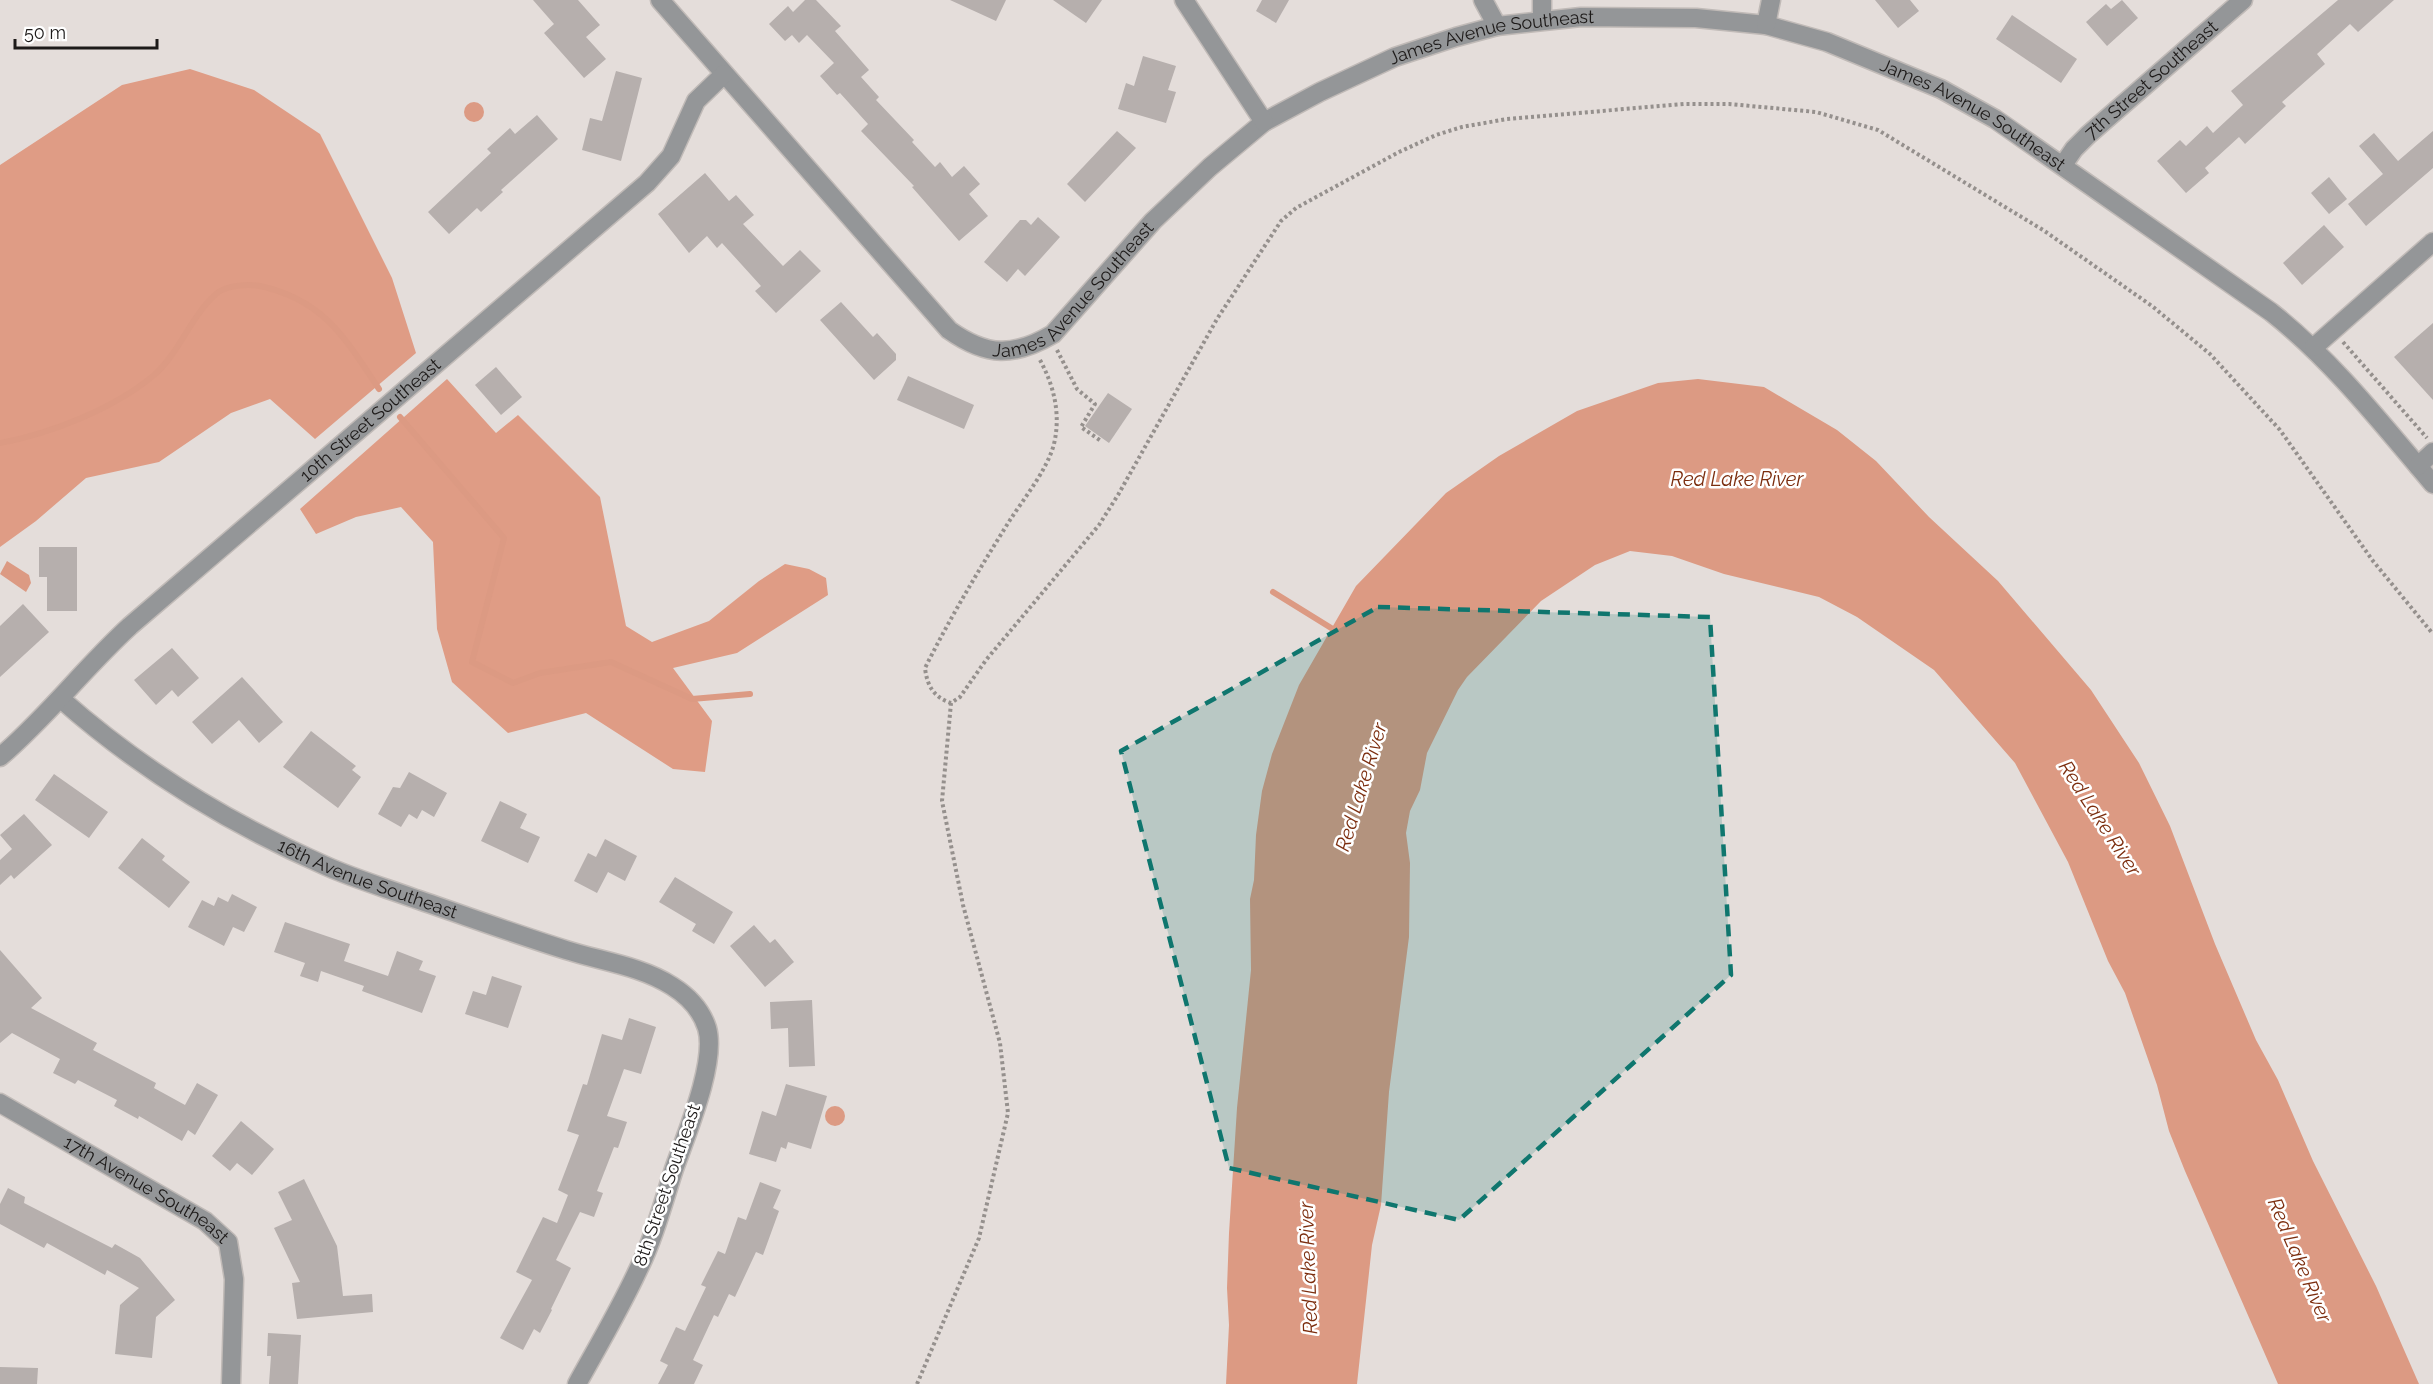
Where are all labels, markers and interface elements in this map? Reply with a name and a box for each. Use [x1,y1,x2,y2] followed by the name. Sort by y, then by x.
[1385,6,1594,69] street label: James Avenue Southeast
[15,12,158,50] scale bar
[2080,16,2222,143] street label: 7th Street Southeast
[24,22,66,43] text: 50 m
[1877,54,2070,175] street label: James Avenue Southeast
[992,217,1157,361] street label: James Avenue Southeast
[295,354,444,486] street label: 10th Street Southeast
[1671,467,1805,491] water label: Red Lake River
[1330,719,1392,854] water label: Red Lake River
[2054,756,2147,881] water label: Red Lake River
[274,834,460,923] street label: 16th Avenue Southeast
[629,1101,704,1269] street label: 8th Street Southeast
[60,1131,233,1247] street label: 17th Avenue Southeast
[2263,1194,2337,1327] water label: Red Lake River
[1294,1200,1322,1335] water label: Red Lake River

